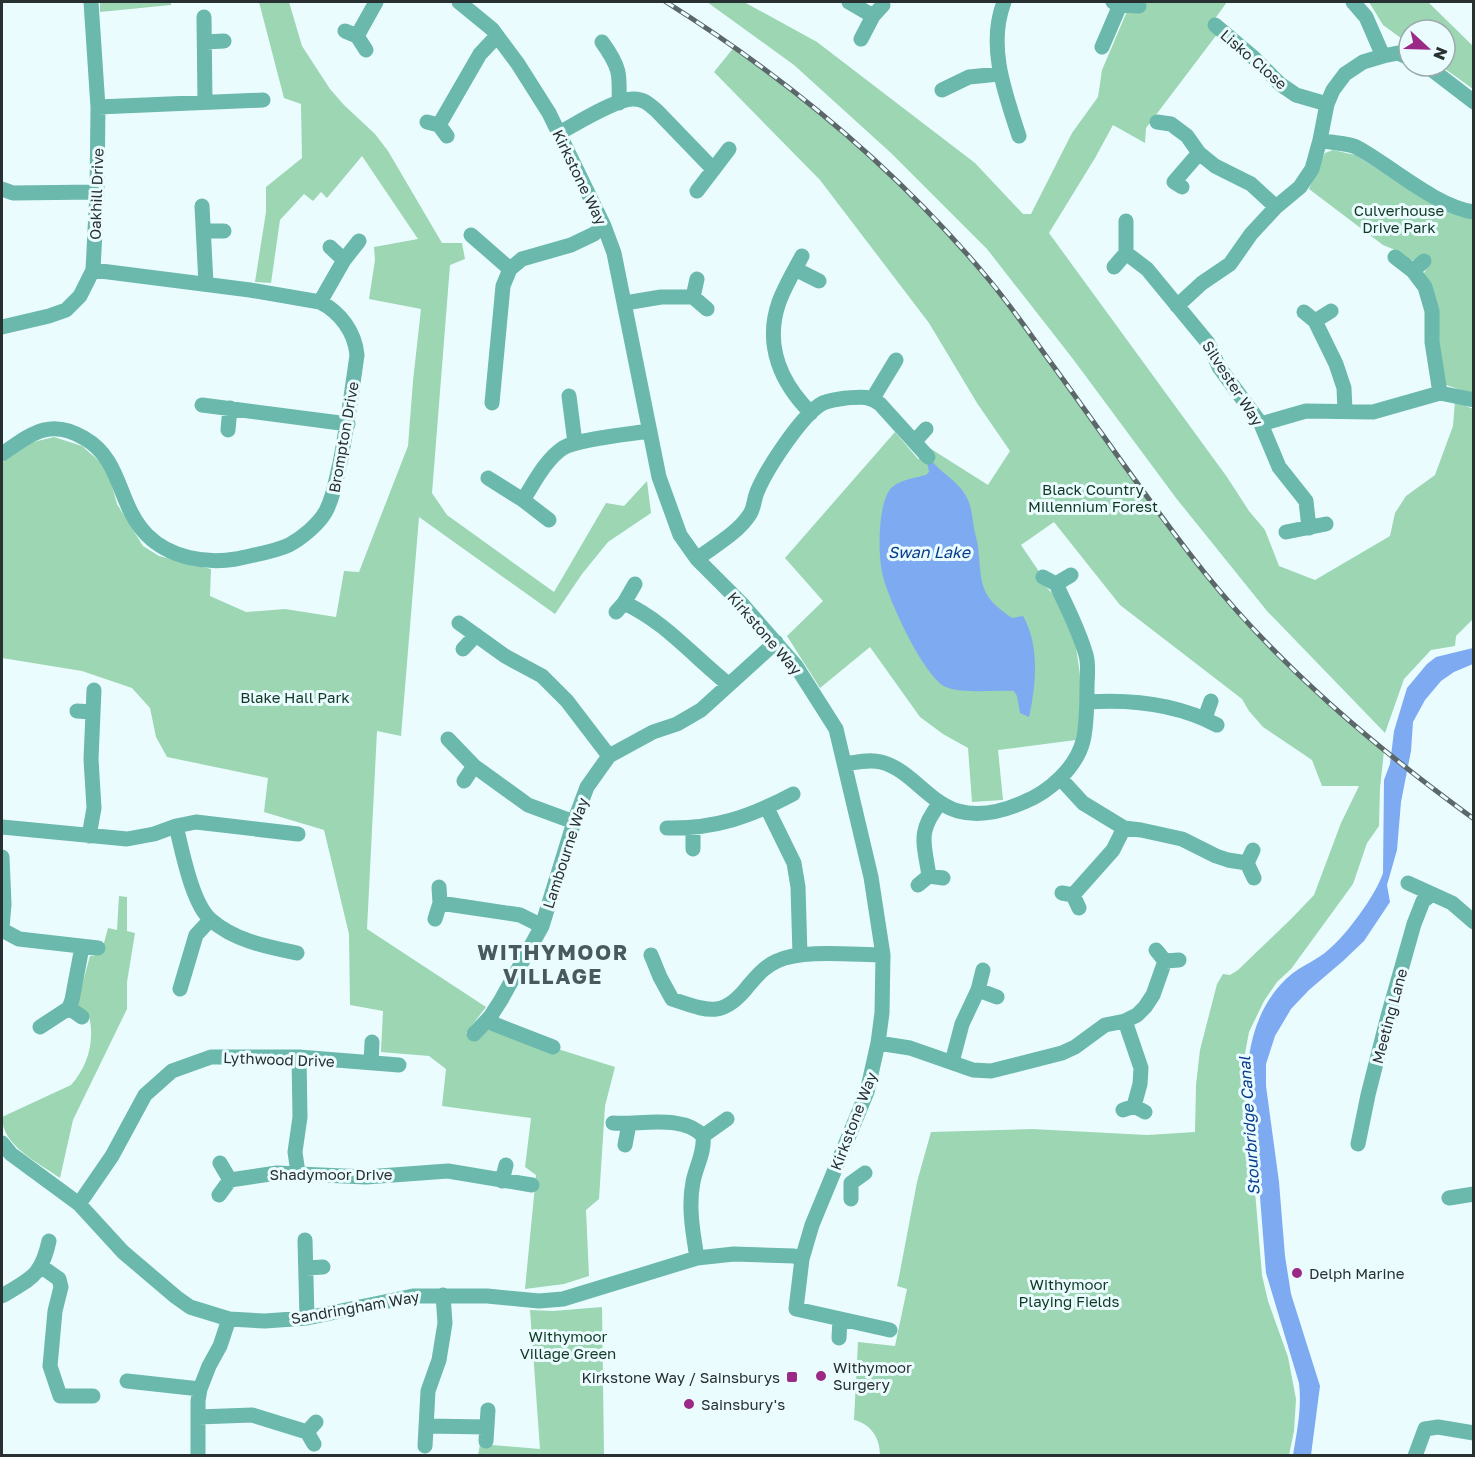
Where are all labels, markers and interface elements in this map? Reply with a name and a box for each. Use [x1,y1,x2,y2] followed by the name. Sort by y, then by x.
[1397,18,1457,78] north arrow
[1217,25,1291,93] street label: Lisko Close
[1429,44,1452,63] text: N
[549,126,611,228] street label: Kirkstone Way
[85,148,107,240] street label: Oakhill Drive
[1354,201,1444,236] park label: Culverhouse Drive Park
[1199,337,1267,429] street label: Silvester Way
[324,380,362,494] street label: Brompton Drive
[1028,480,1158,515] park label: Black Country Millennium Forest
[888,542,972,562] water label: Swan Lake
[724,588,806,678] street label: Kirkstone Way
[240,688,350,706] park label: Blake Hall Park
[539,795,592,911] street label: Lambourne Way
[477,939,629,989] district label: WITHYMOOR VILLAGE
[1368,966,1410,1065] street label: Meeting Lane
[223,1048,335,1070] street label: Lythwood Drive
[1234,1055,1264,1196] water label: Stourbridge Canal
[826,1069,880,1173] street label: Kirkstone Way
[270,1165,393,1183] street label: Shadymoor Drive
[1309,1264,1405,1282] place label: Delph Marine
[1290,1266,1304,1280] marker: Delph Marine
[1019,1275,1119,1310] park label: Withymoor Playing Fields
[289,1287,421,1327] street label: Sandringham Way
[520,1327,616,1362] park label: Withymoor Village Green
[833,1358,912,1393] place label: Withymoor Surgery
[581,1368,780,1386] place label: Kirkstone Way / Sainsburys
[814,1369,828,1383] marker: Withymoor Surgery
[785,1370,799,1384] marker: Kirkstone Way / Sainsburys
[701,1395,785,1413] place label: Sainsbury's
[682,1397,696,1411] marker: Sainsbury's

